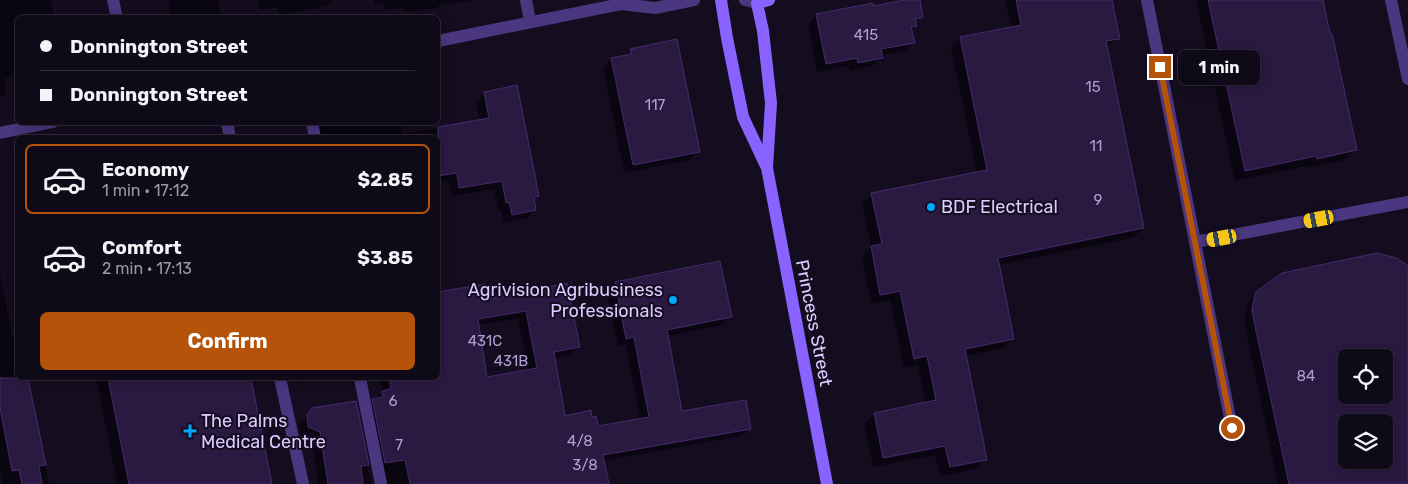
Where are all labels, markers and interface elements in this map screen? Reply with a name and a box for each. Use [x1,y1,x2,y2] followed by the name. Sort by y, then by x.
[854,26,878,44] house number: 415
[70,35,248,58] text: Donnington Street
[1178,50,1260,84] callout: 1 min
[1149,56,1171,78] route end
[1199,58,1239,77] text: 1 min
[1085,78,1101,96] house number: 15
[70,83,248,106] text: Donnington Street
[645,96,666,114] house number: 117
[1090,137,1102,155] house number: 11
[42,157,87,202] icon: car
[102,158,189,181] text: Economy
[358,168,413,191] text: $2.85
[102,181,189,200] text: 1 min · 17:12
[1094,191,1103,209] house number: 9
[941,196,1058,218] place label: BDF Electrical
[925,201,937,213] marker: BDF Electrical
[1302,209,1335,229] car
[1205,228,1238,248] car
[42,235,87,280] icon: car
[102,236,182,259] text: Comfort
[357,246,413,269] text: $3.85
[791,258,837,388] street label: Princess Street
[102,259,192,278] text: 2 min · 17:13
[468,279,663,322] place label: Agrivision Agribusiness Professionals
[667,294,679,306] marker: Agrivision Agribusiness Professionals
[40,312,415,370] button: Confirm
[468,332,502,350] house number: 431C
[1338,349,1393,469] map controls
[1338,349,1393,404] button: locate
[494,352,528,370] house number: 431B
[1297,367,1315,385] house number: 84
[388,392,398,410] house number: 6
[201,410,326,453] place label: The Palms Medical Centre
[1338,414,1393,469] button: layers
[1221,417,1243,439] route start
[183,424,197,438] marker: The Palms Medical Centre
[567,432,593,450] house number: 4/8
[395,436,403,454] house number: 7
[572,456,598,474] house number: 3/8

